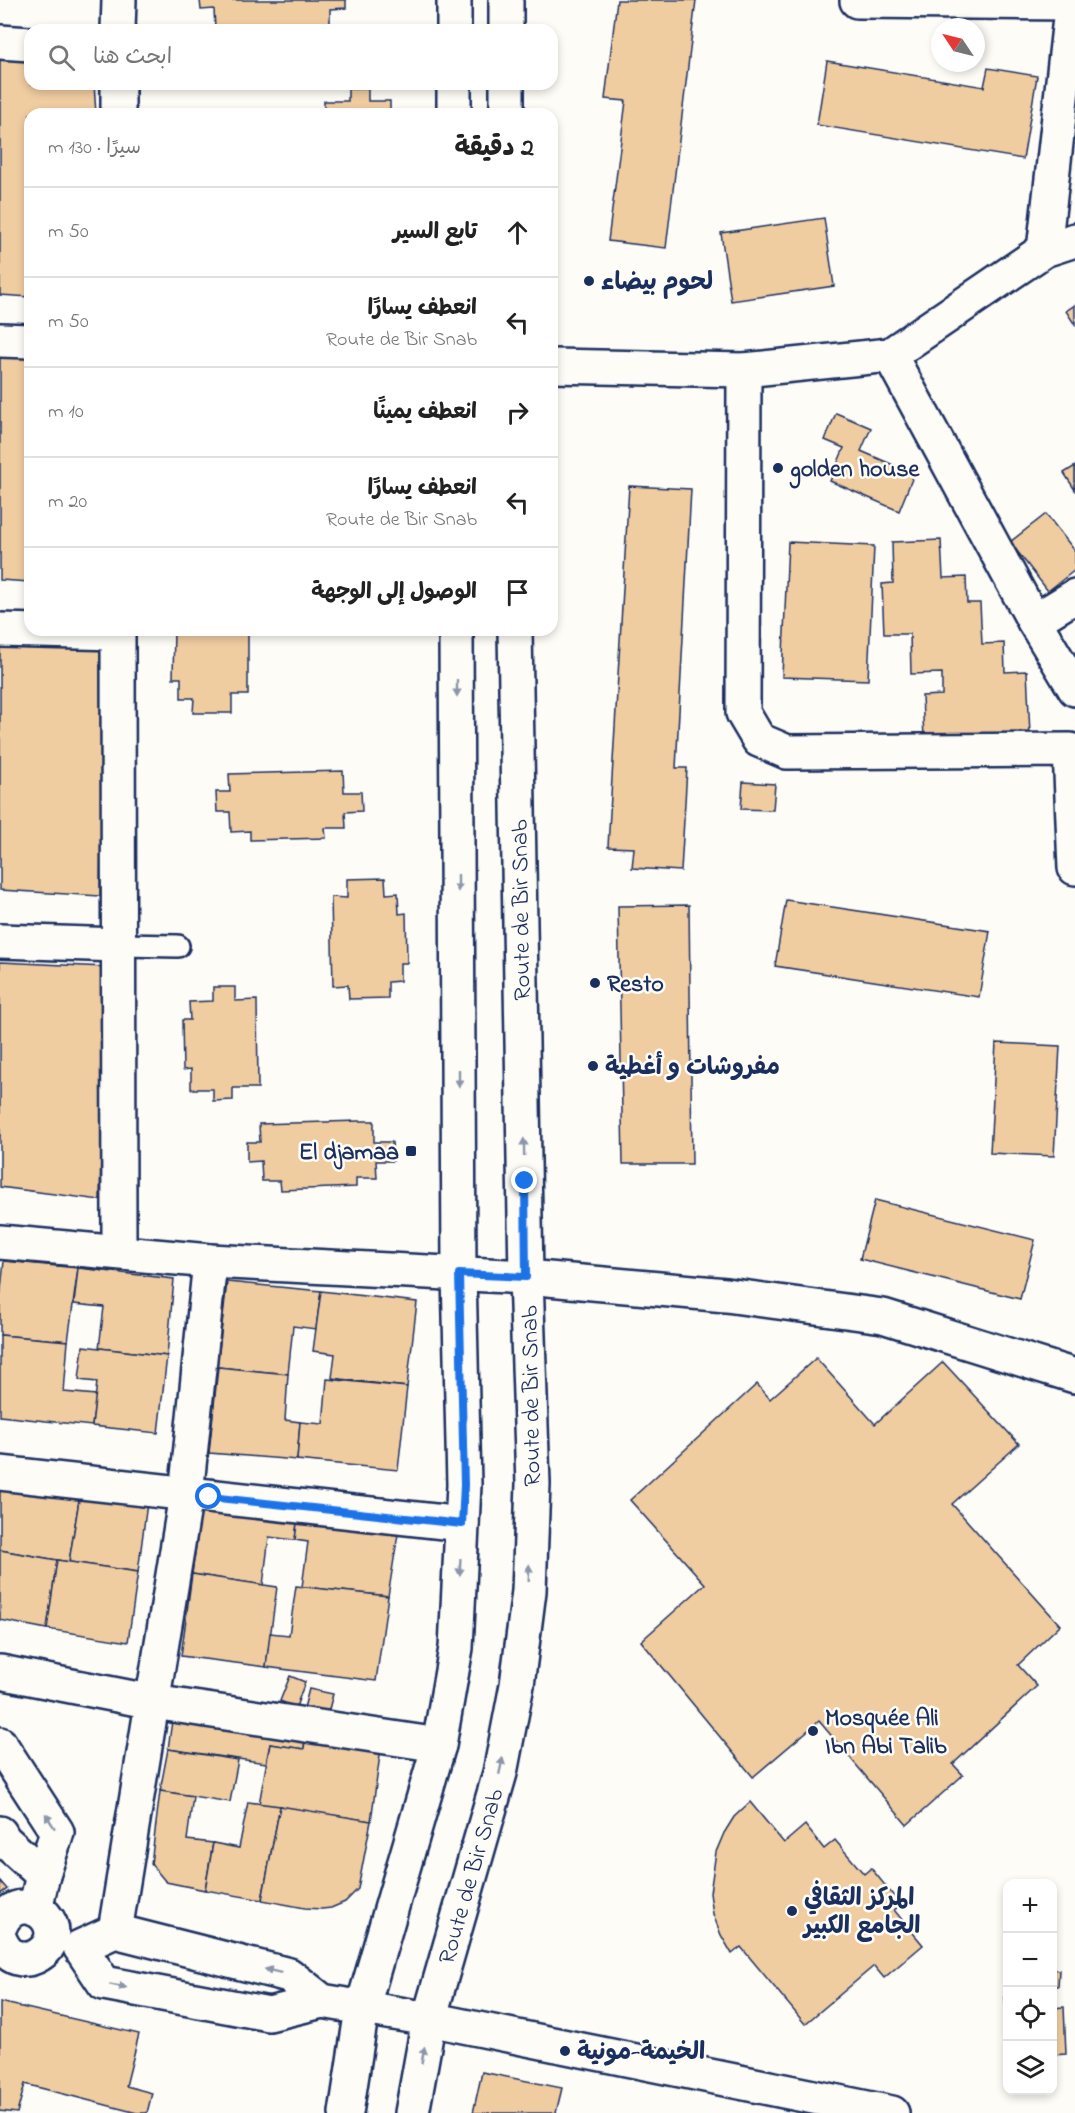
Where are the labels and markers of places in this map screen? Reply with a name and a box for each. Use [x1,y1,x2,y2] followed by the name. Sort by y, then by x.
[601,266,713,301] place label: لحوم بيضاء
[582,274,596,288] marker: لحوم بيضاء
[789,453,920,489] place label: golden house
[771,461,785,475] marker: golden house
[607,968,664,1003] place label: Resto
[588,976,602,990] marker: Resto
[605,1051,780,1086] place label: مفروشات و أغطية
[586,1059,600,1073] marker: مفروشات و أغطية
[299,1136,399,1171] place label: El djamaa
[404,1144,418,1158] marker: El djamaa
[825,1702,947,1765] place label: Mosquée Ali Ibn Abi Talib
[806,1724,820,1738] marker: Mosquée Ali Ibn Abi Talib
[802,1880,920,1945] place label: المركز الثقافي الجامع الكبير
[785,1904,799,1918] marker: المركز الثقافي الجامع الكبير
[577,2036,705,2071] place label: الخيمة-مونية
[558,2044,572,2058] marker: الخيمة-مونية

